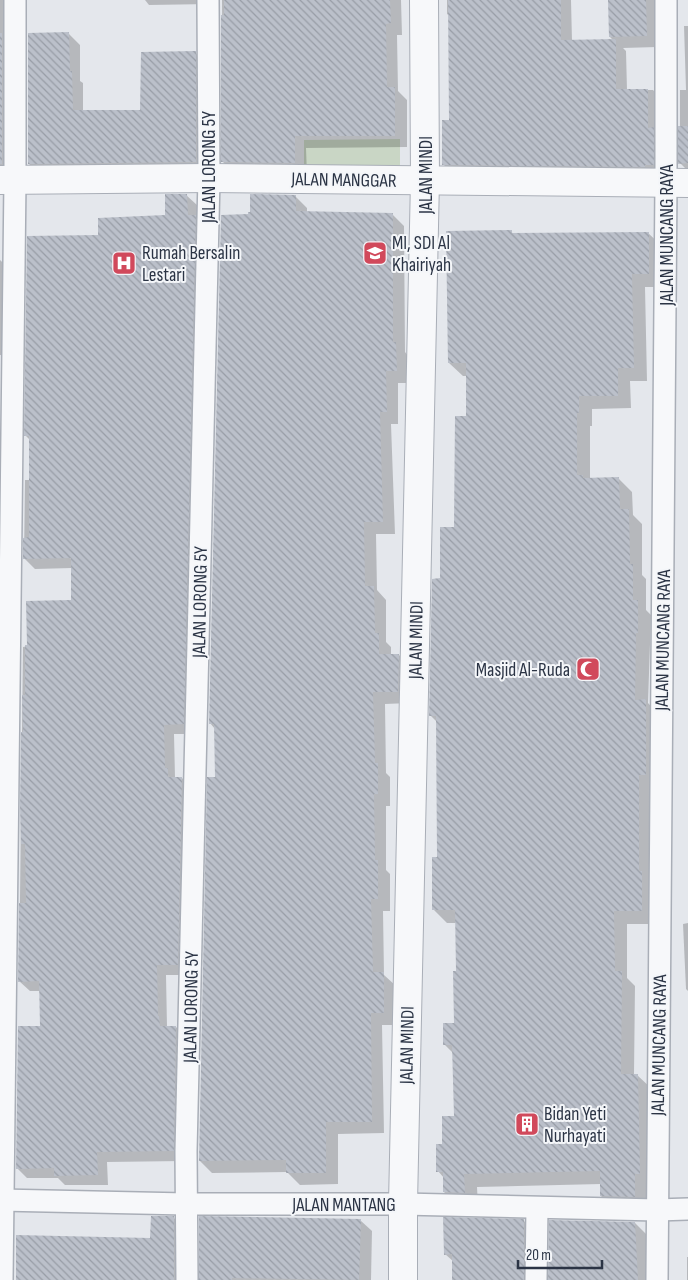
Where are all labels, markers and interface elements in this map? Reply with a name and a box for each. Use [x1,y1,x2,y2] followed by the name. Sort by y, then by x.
[198,111,221,224] street label: JALAN LORONG 5Y
[415,136,438,215] street label: JALAN MINDI
[656,164,679,307] street label: JALAN MUNCANG RAYA
[290,168,397,193] street label: JALAN MANGGAR
[392,232,451,277] place label: MI, SDI Al Khairiyah
[362,240,388,266] school or university icon: MI, SDI Al Khairiyah
[142,242,240,287] place label: Rumah Bersalin Lestari
[111,250,137,276] hospital icon: Rumah Bersalin Lestari
[188,546,213,659] street label: JALAN LORONG 5Y
[651,568,676,712] street label: JALAN MUNCANG RAYA
[404,601,429,680] street label: JALAN MINDI
[575,656,601,682] mosque icon: Masjid Al-Ruda
[476,659,570,682] place label: Masjid Al-Ruda
[179,951,204,1064] street label: JALAN LORONG 5Y
[647,973,672,1117] street label: JALAN MUNCANG RAYA
[395,1006,420,1085] street label: JALAN MINDI
[544,1103,606,1148] place label: Bidan Yeti Nurhayati
[514,1111,540,1137] building icon: Bidan Yeti Nurhayati
[291,1194,396,1217] street label: JALAN MANTANG
[518,1238,602,1270] scale bar
[526,1246,551,1265] text: 20 m

